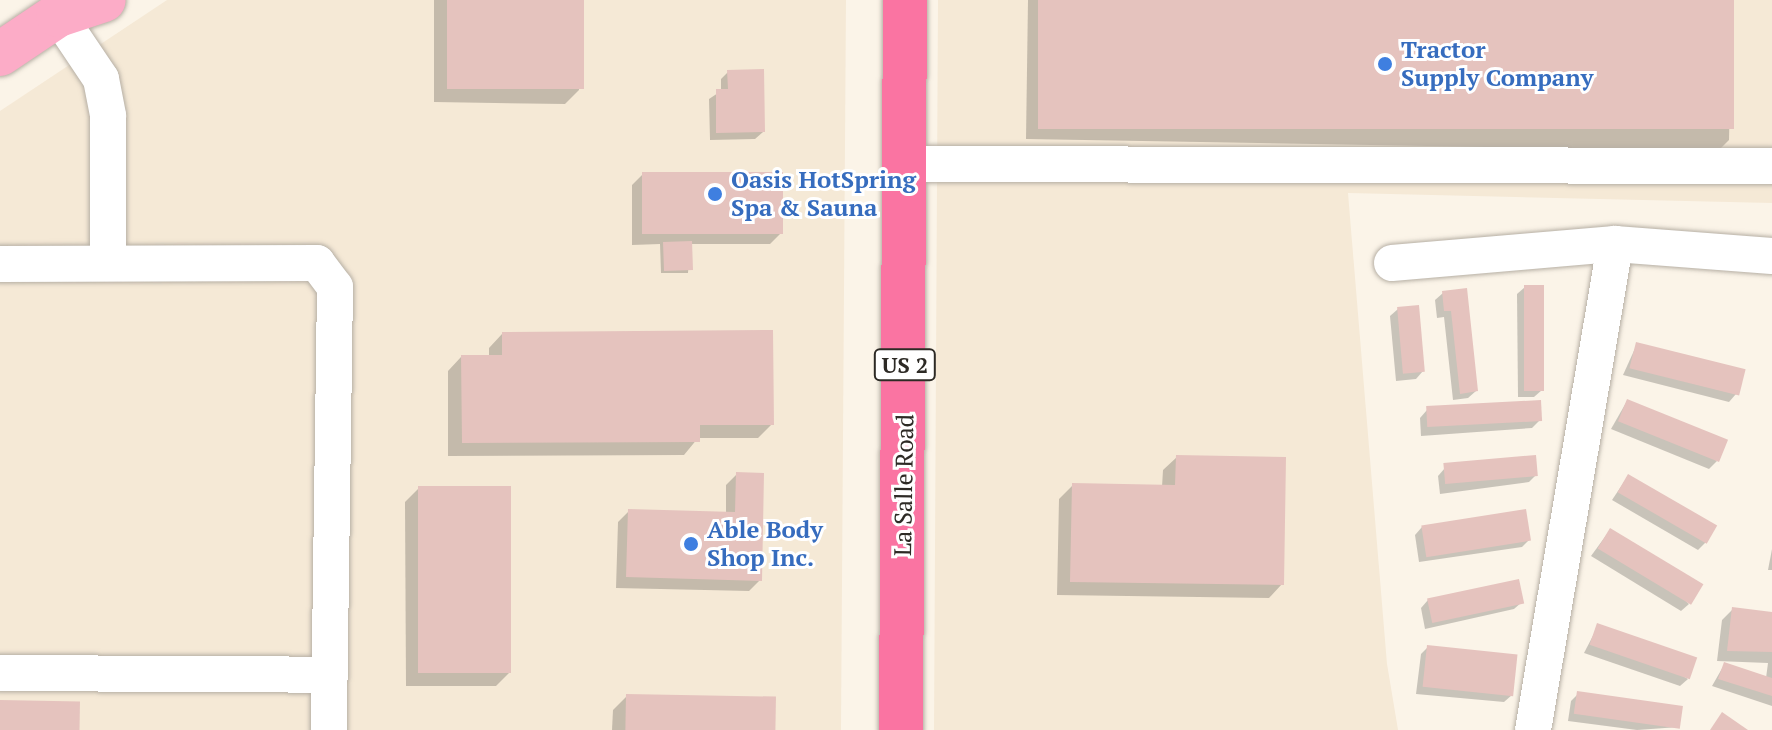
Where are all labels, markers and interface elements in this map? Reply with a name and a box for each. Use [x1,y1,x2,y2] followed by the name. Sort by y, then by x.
[1401,36,1593,92] place label: Tractor Supply Company
[1376,55,1394,73] marker: Tractor Supply Company
[731,166,916,222] place label: Oasis HotSpring Spa & Sauna
[706,185,724,203] marker: Oasis HotSpring Spa & Sauna
[873,347,937,383] road number: US 2
[888,414,920,556] street label: La Salle Road
[707,516,823,572] place label: Able Body Shop Inc.
[682,535,700,553] marker: Able Body Shop Inc.

